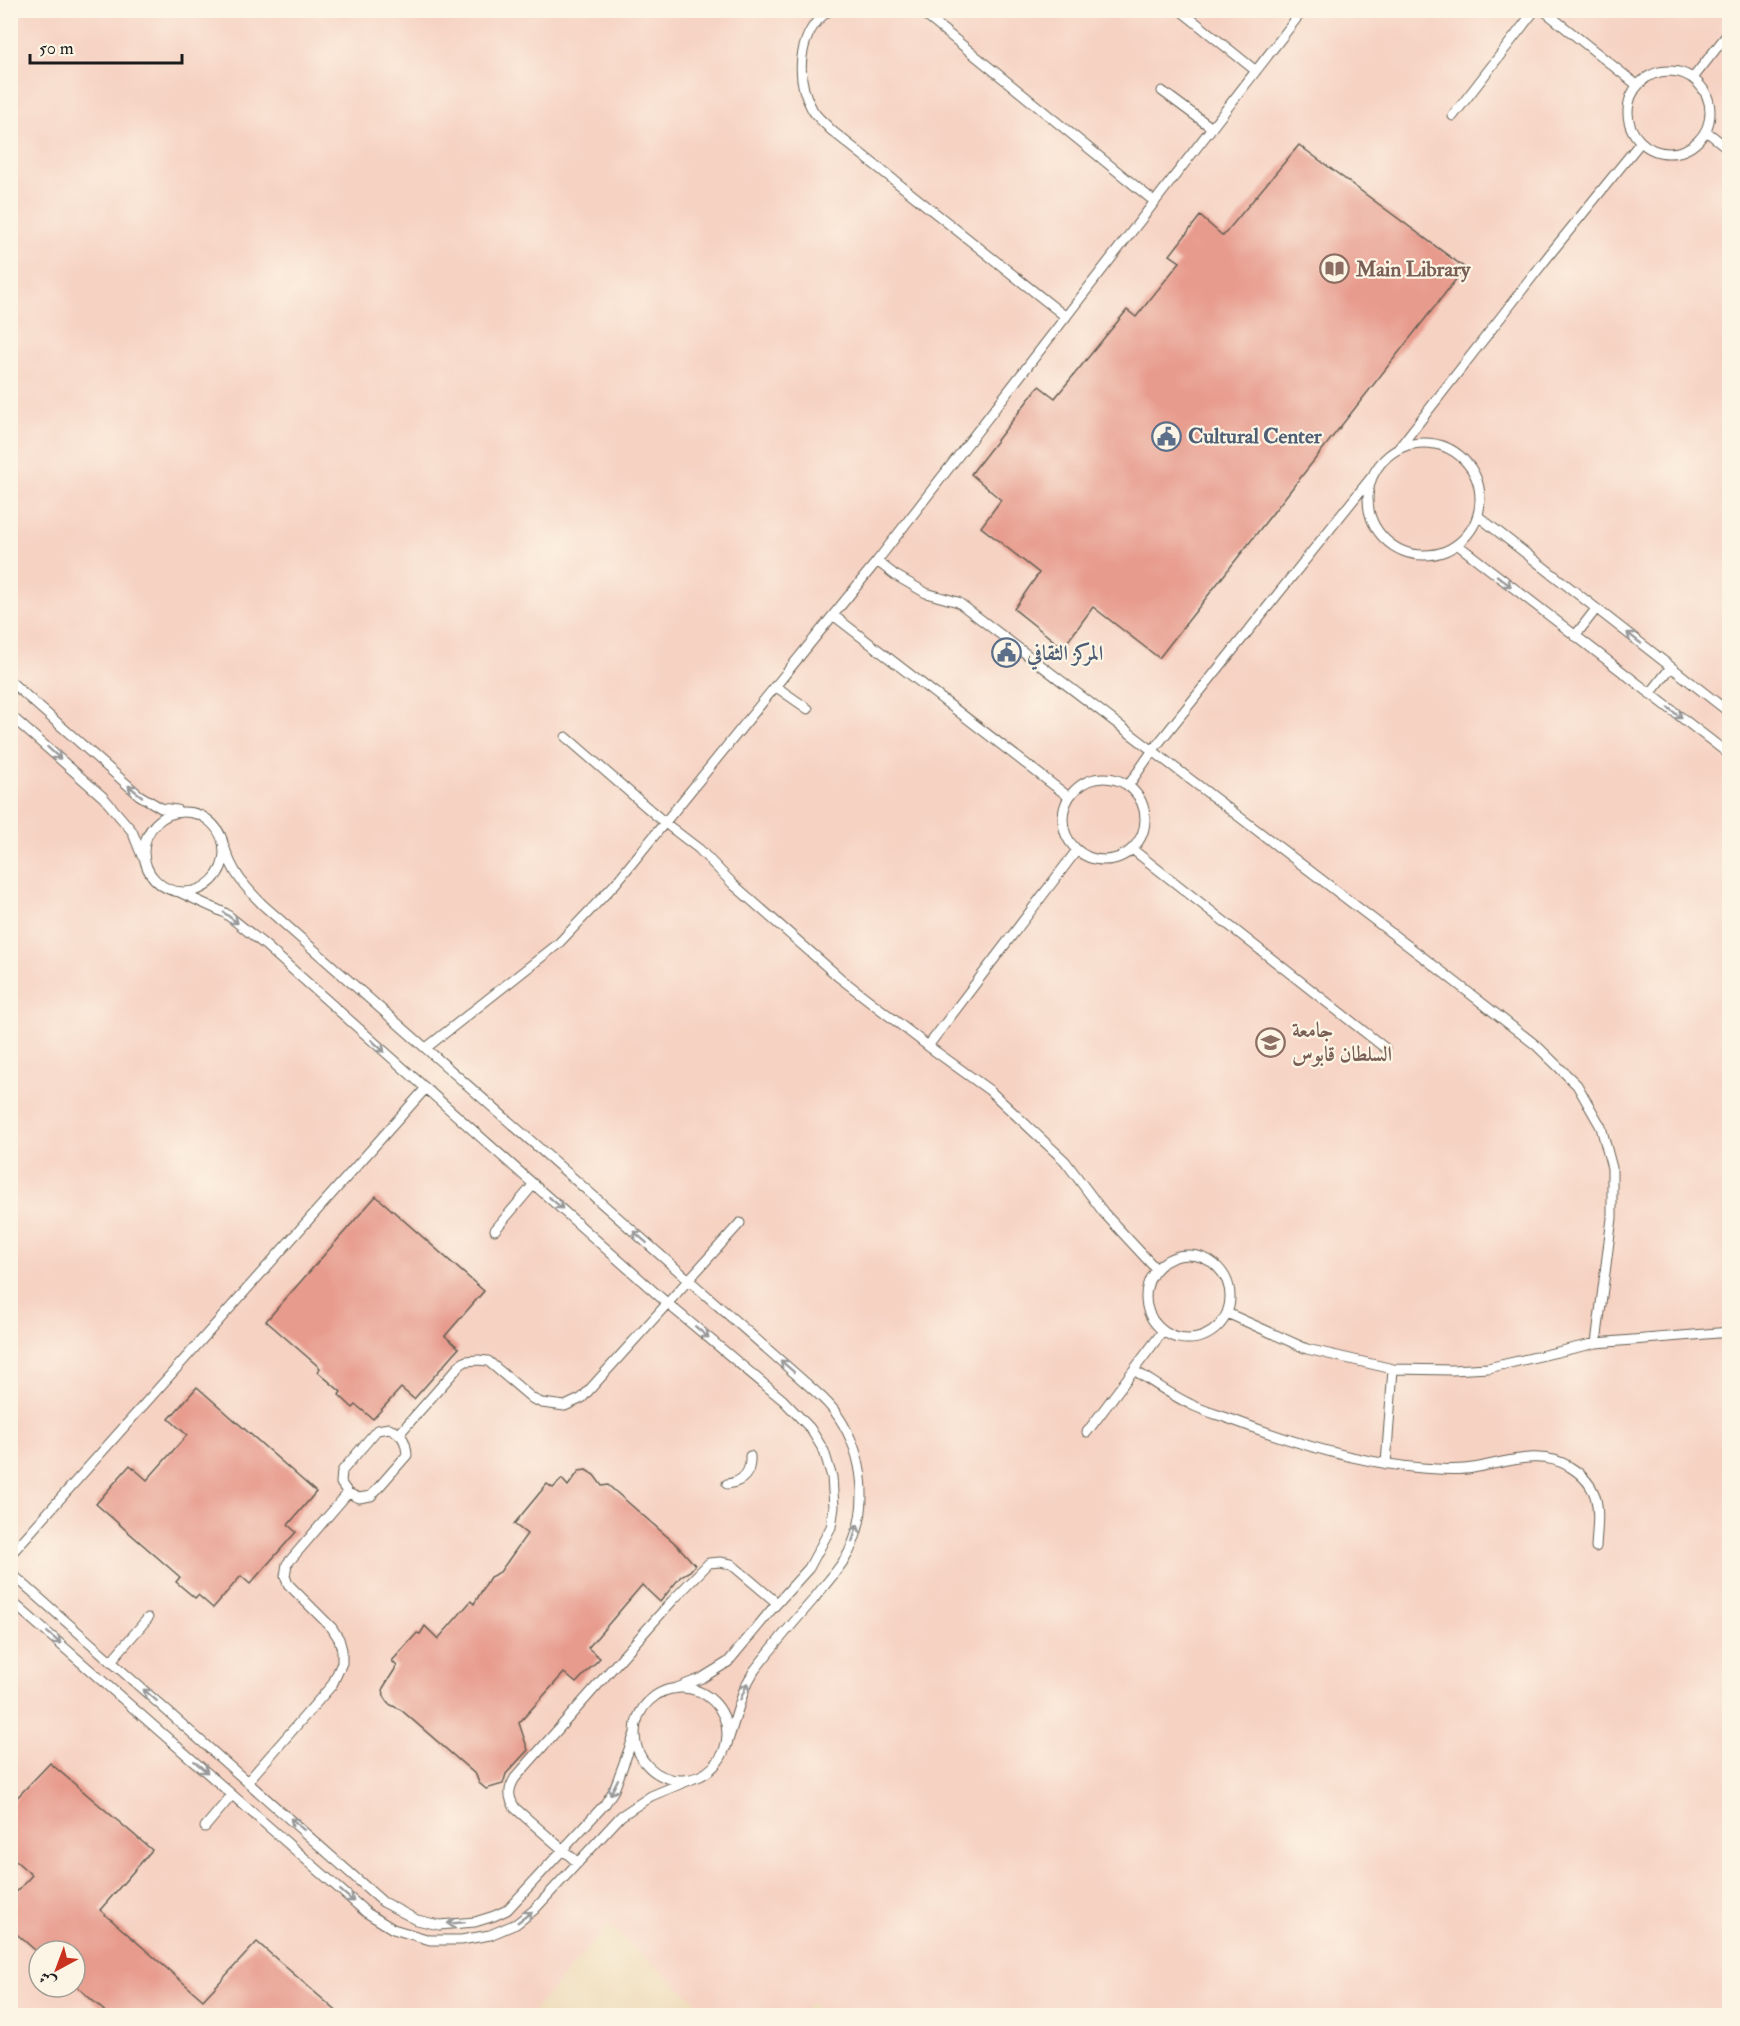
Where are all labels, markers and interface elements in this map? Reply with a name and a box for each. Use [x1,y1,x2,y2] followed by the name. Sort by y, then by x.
[30,27,182,65] scale bar
[39,37,74,60] text: 50 m
[1319,253,1351,285] library icon: Main Library
[1355,256,1471,283] place label: Main Library
[1151,420,1183,452] public building icon: Cultural Center
[1188,423,1323,450] place label: Cultural Center
[1496,574,1512,587] one-way arrow
[1626,632,1642,645] one-way arrow
[990,637,1022,669] public building icon: المركز الثقافي
[1026,640,1103,671] place label: المركز الثقافي
[1667,706,1683,719] one-way arrow
[46,746,61,760] one-way arrow
[127,785,143,798] one-way arrow
[223,911,239,924] one-way arrow
[1292,1017,1392,1068] place label: جامعة السلطان قابوس
[1255,1026,1287,1058] school or university icon: جامعة السلطان قابوس
[371,1039,386,1053] one-way arrow
[548,1196,563,1210] one-way arrow
[633,1230,648,1244] one-way arrow
[694,1325,709,1339] one-way arrow
[780,1359,795,1373] one-way arrow
[850,1524,861,1543] one-way arrow
[47,1631,62,1645] one-way arrow
[739,1683,750,1701] one-way arrow
[143,1688,158,1702] one-way arrow
[193,1760,208,1774] one-way arrow
[608,1778,619,1796] one-way arrow
[290,1817,305,1831] one-way arrow
[340,1889,355,1903] one-way arrow
[516,1911,532,1923] one-way arrow
[447,1918,467,1929] one-way arrow
[27,1939,87,1999] north arrow
[35,1967,60,1992] text: ش

